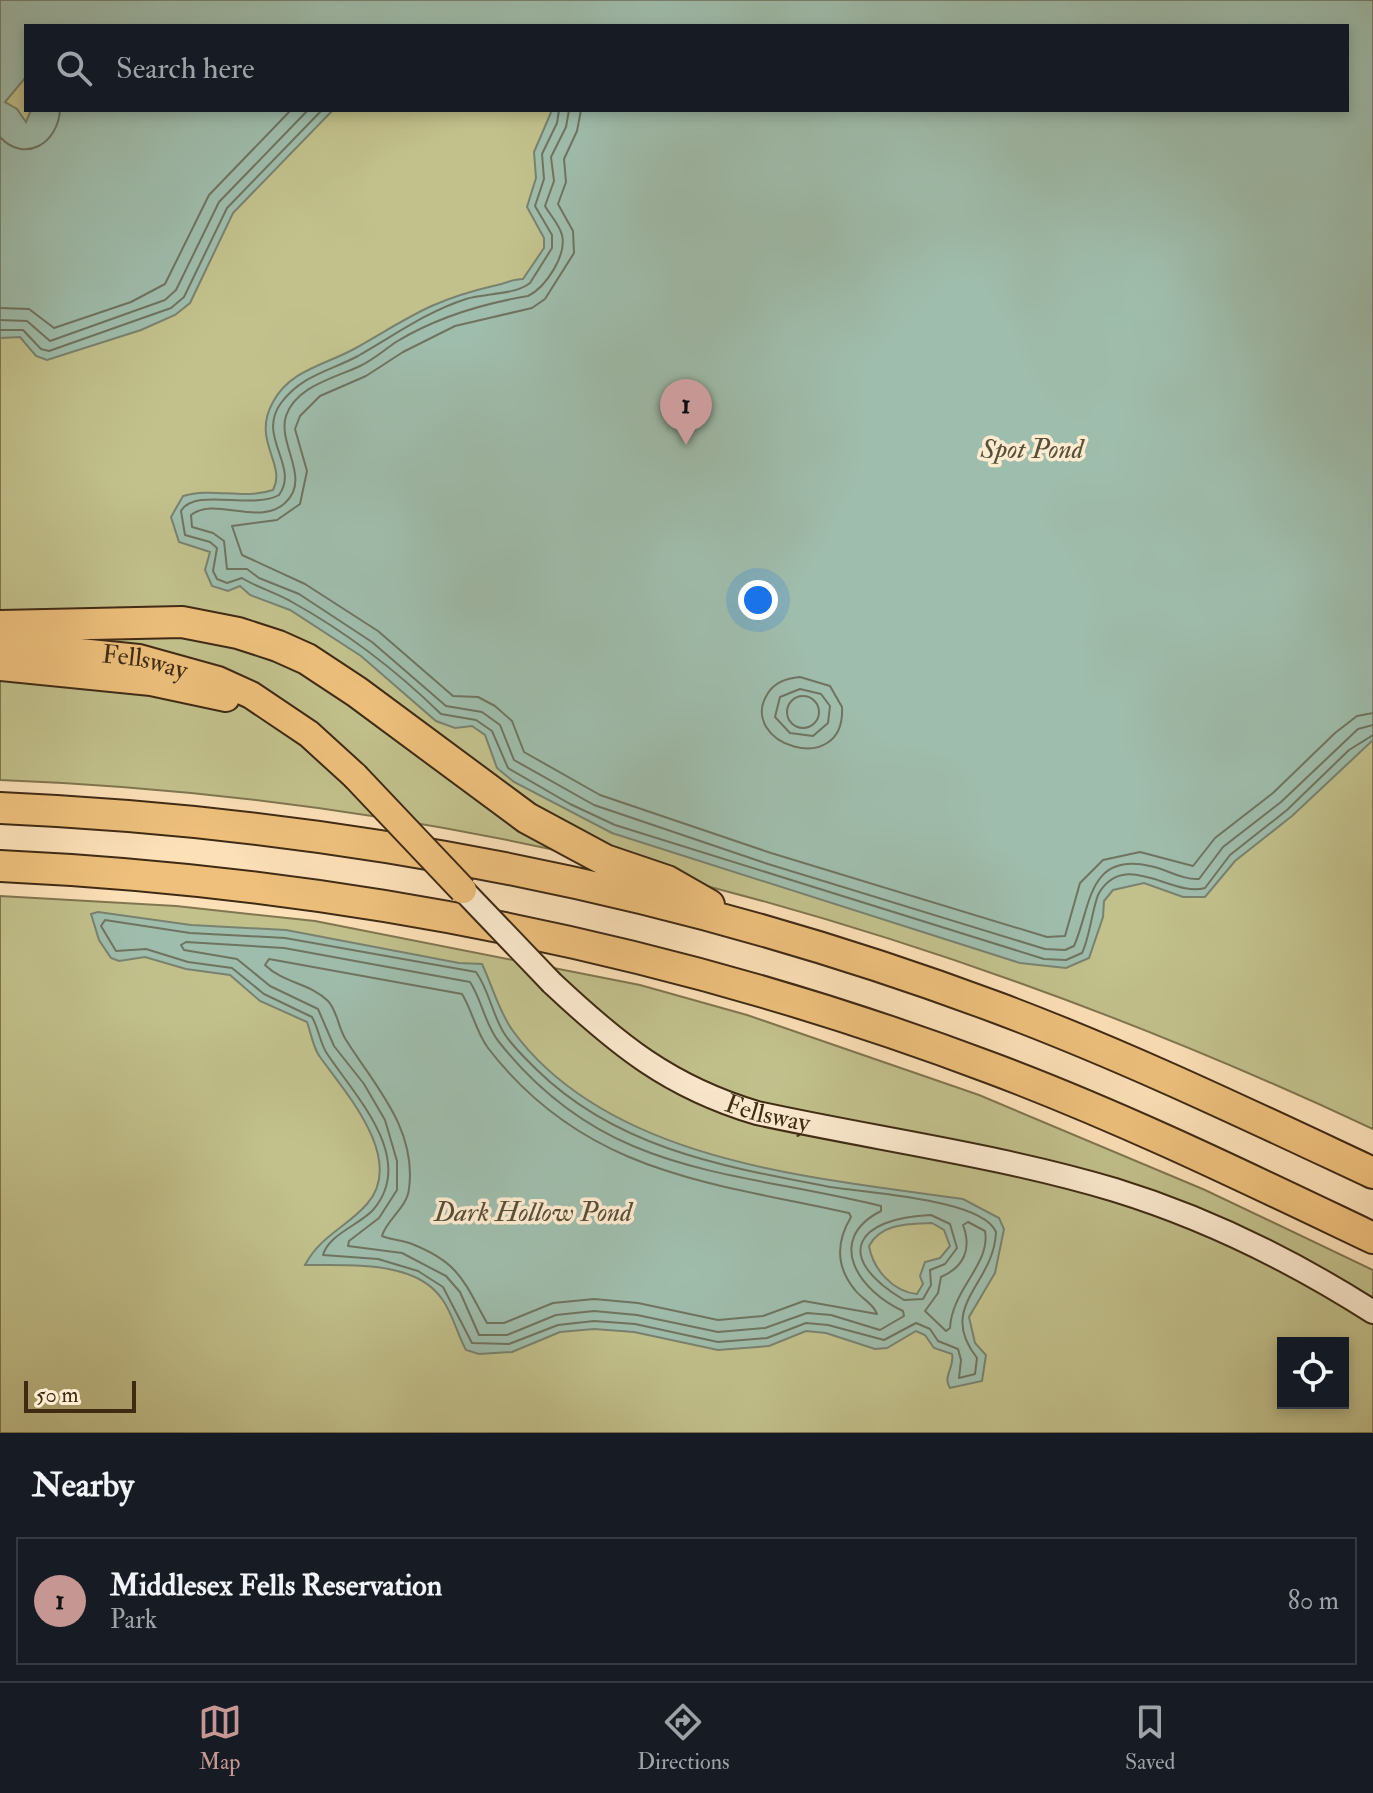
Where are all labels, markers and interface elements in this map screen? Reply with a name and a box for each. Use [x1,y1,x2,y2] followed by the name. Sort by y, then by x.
[24,24,1349,112] search box
[52,46,96,90] icon: search
[116,50,255,87] text: Search here
[660,379,712,445] pin: 1
[979,432,1086,467] water label: Spot Pond
[738,580,778,620] your location
[101,638,192,687] street label: Fellsway
[721,1088,813,1140] street label: Fellsway
[433,1195,634,1230] water label: Dark Hollow Pond
[1277,1337,1349,1409] map controls
[1277,1337,1349,1409] button: locate
[24,1377,136,1413] scale bar
[36,1381,78,1409] text: 50 m
[32,1464,134,1507] text: Nearby
[110,1567,442,1604] text: Middlesex Fells Reservation
[55,1585,65,1617] text: 1
[1288,1585,1339,1617] text: 80 m
[110,1604,157,1636] text: Park
[198,1700,242,1776] tab: Map
[637,1700,730,1776] tab: Directions
[1125,1700,1175,1776] tab: Saved

